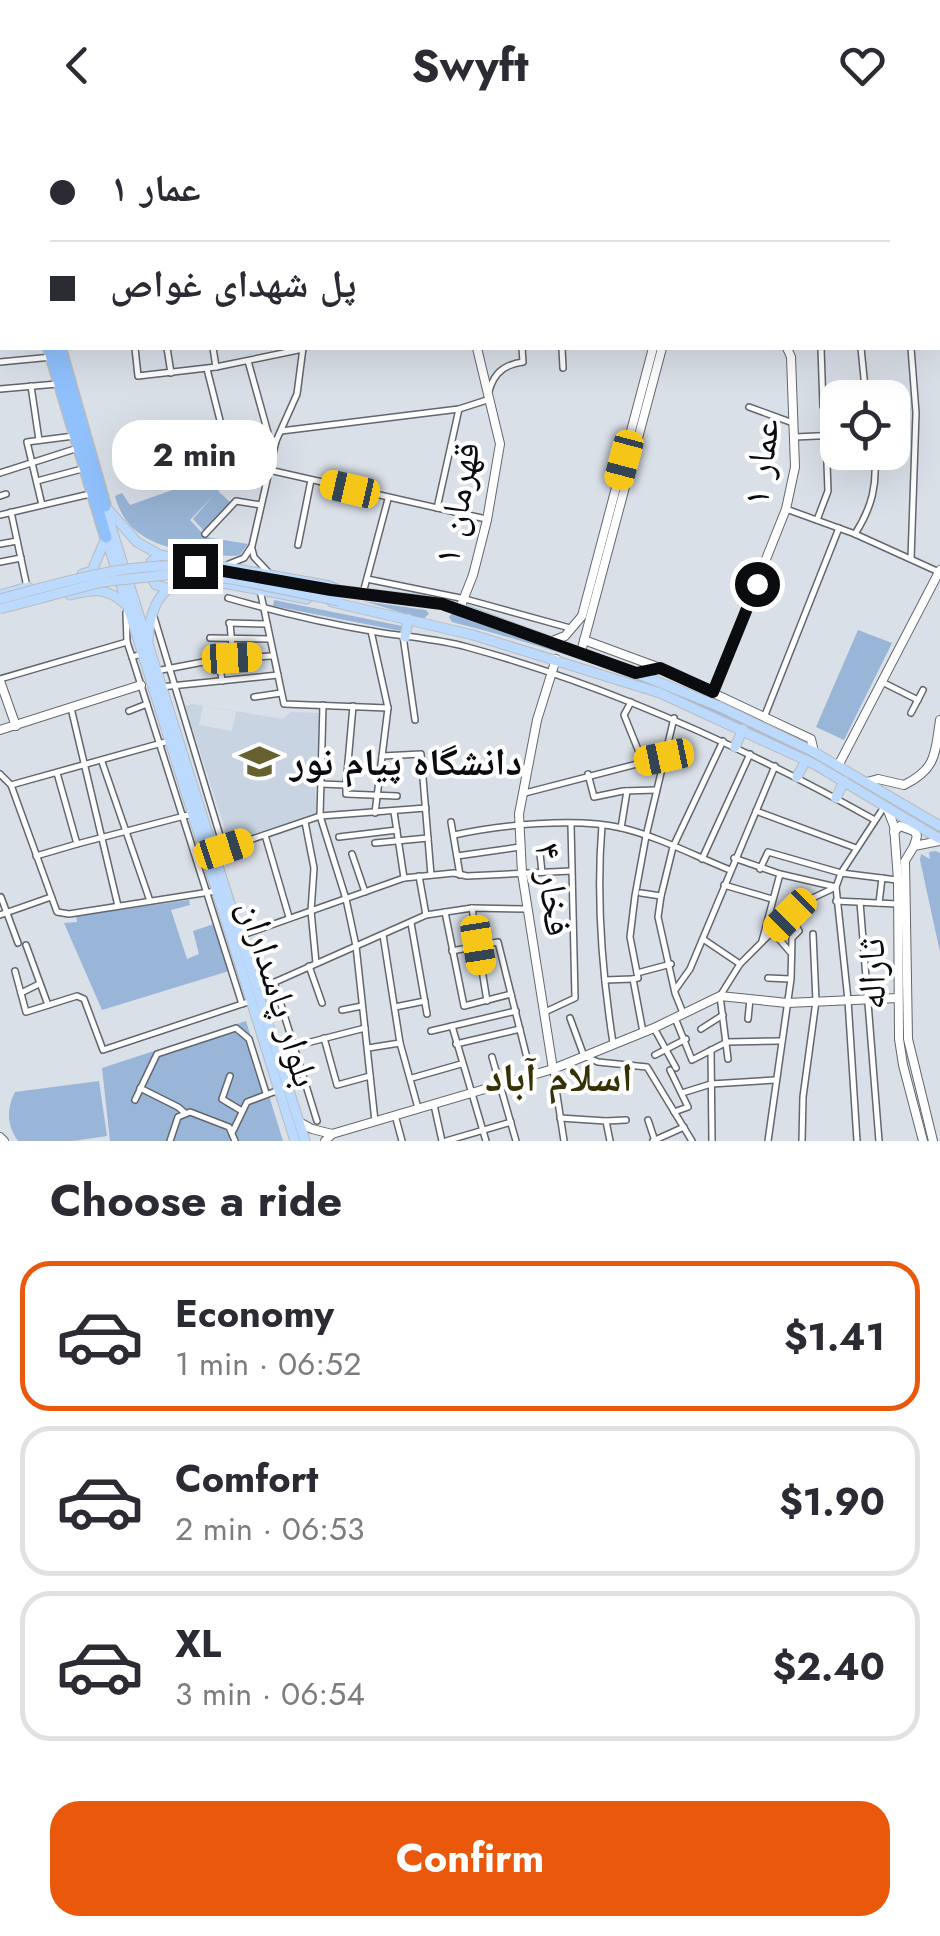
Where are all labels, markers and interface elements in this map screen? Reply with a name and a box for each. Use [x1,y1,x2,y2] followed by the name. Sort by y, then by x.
[412,33,528,98] text: Swyft
[50,38,105,93] icon: back
[835,38,890,93] icon: heart
[110,160,201,215] text: عمار ۱
[110,256,356,311] text: پل شهدای غواص
[820,380,910,470] map controls
[820,380,910,470] button: locate
[727,415,793,509] street label: عمار ۱
[112,421,278,491] callout: 2 min
[602,427,646,493] car
[152,432,237,478] text: 2 min
[418,437,494,569] street label: قهرمان ۱
[317,468,383,510] car
[173,544,218,589] route end
[735,562,780,607] route start
[201,641,263,675] car
[288,734,522,789] place label: دانشگاه پیام نور
[632,736,696,778] car
[239,740,281,782] school or university icon: دانشگاه پیام نور
[191,825,257,873] car
[521,839,587,939] street label: فخار ۴
[758,883,822,947] car
[225,893,335,1093] street label: بلوار پاسداران
[458,913,498,977] car
[843,938,899,1010] street label: ثاراله
[485,1048,633,1106] district label: اسلام آباد
[50,1168,342,1233] text: Choose a ride
[175,1286,334,1341] text: Economy
[55,1291,145,1381] icon: car
[784,1309,885,1364] text: $1.41
[175,1341,361,1387] text: 1 min · 06:52
[175,1451,318,1506] text: Comfort
[55,1456,145,1546] icon: car
[779,1474,885,1529] text: $1.90
[175,1506,364,1552] text: 2 min · 06:53
[175,1616,221,1671] text: XL
[55,1621,145,1711] icon: car
[773,1639,885,1694] text: $2.40
[175,1671,365,1717] text: 3 min · 06:54
[50,1801,890,1916] button: Confirm

